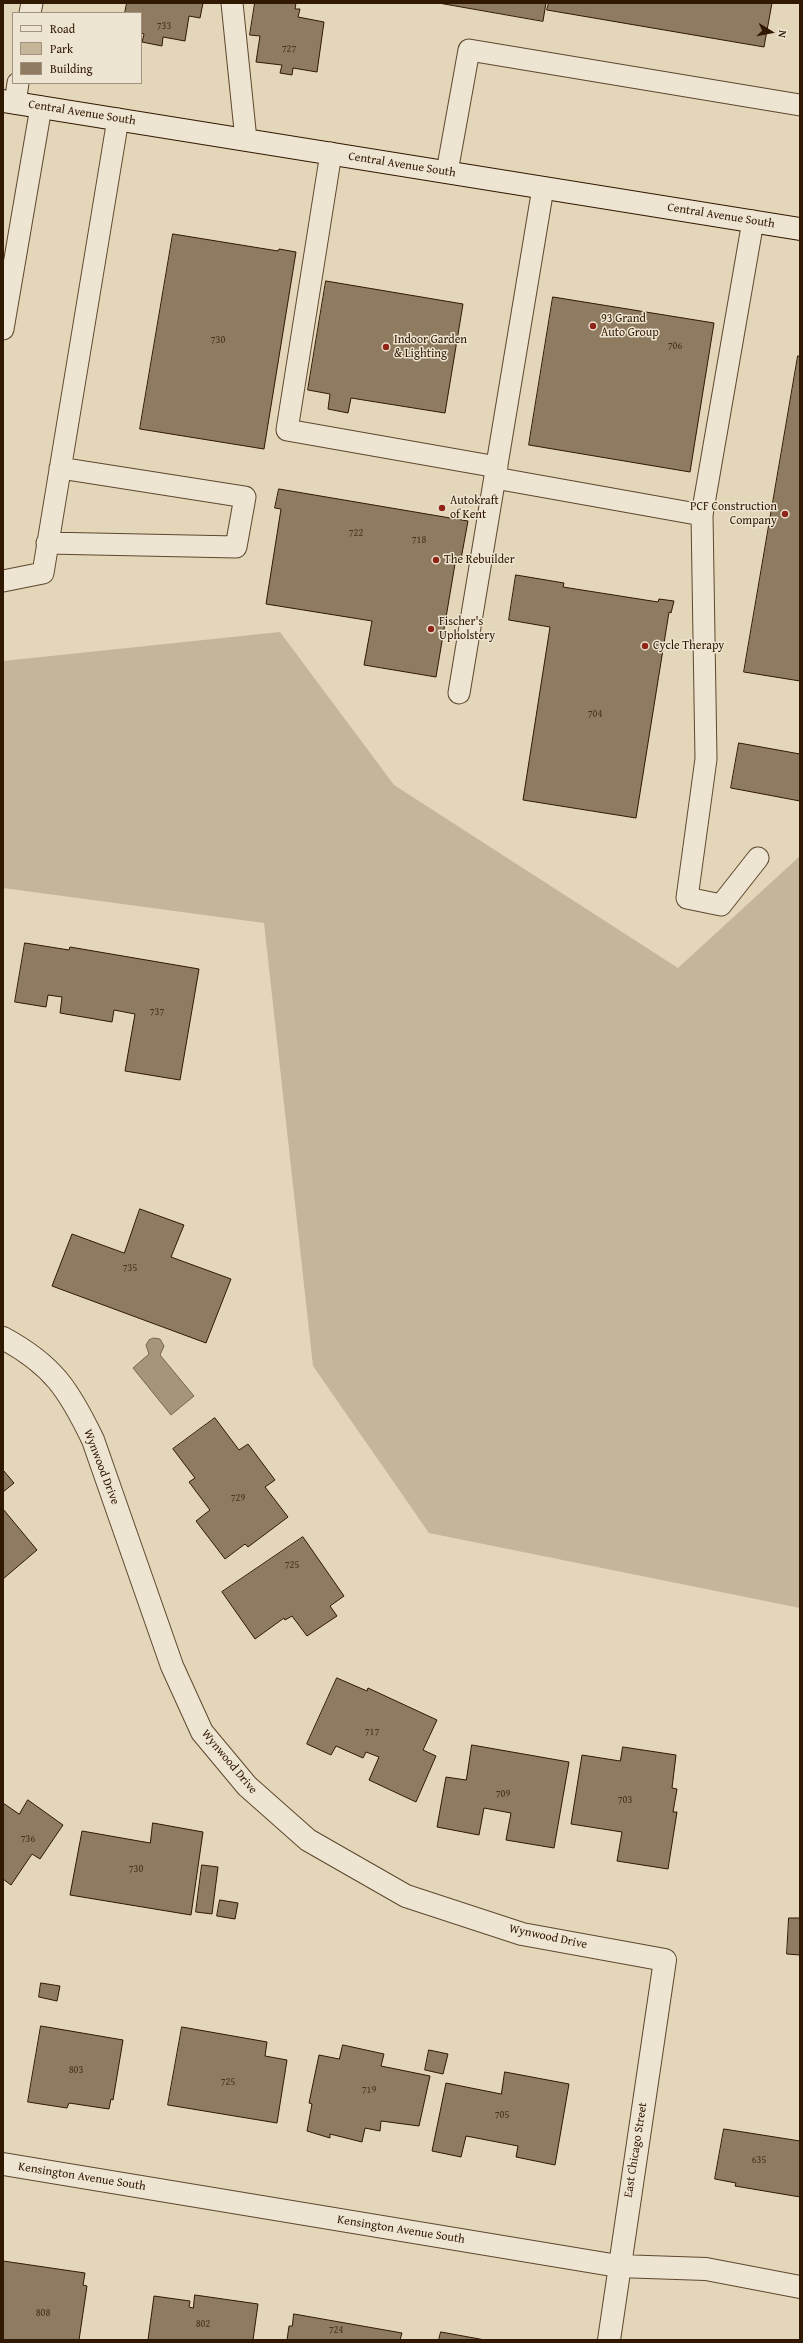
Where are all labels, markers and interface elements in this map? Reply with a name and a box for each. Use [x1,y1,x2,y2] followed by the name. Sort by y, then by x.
[12,12,142,84] legend
[751,12,791,52] north arrow
[50,20,75,37] text: Road
[157,20,171,32] house number: 733
[774,29,791,39] text: N
[50,40,73,57] text: Park
[282,43,296,55] house number: 727
[50,60,93,77] text: Building
[27,97,137,129] street label: Central Avenue South
[347,149,457,181] street label: Central Avenue South
[666,200,776,232] street label: Central Avenue South
[601,312,659,340] place label: 93 Grand Auto Group
[588,321,598,331] marker: 93 Grand Auto Group
[394,333,467,361] place label: Indoor Garden & Lighting
[211,334,225,346] house number: 730
[668,340,682,352] house number: 706
[381,342,391,352] marker: Indoor Garden & Lighting
[450,494,499,522] place label: Autokraft of Kent
[690,500,777,528] place label: PCF Construction Company
[437,503,447,513] marker: Autokraft of Kent
[780,509,790,519] marker: PCF Construction Company
[349,527,363,539] house number: 722
[412,534,426,546] house number: 718
[444,553,515,567] place label: The Rebuilder
[431,555,441,565] marker: The Rebuilder
[439,615,495,643] place label: Fischer's Upholstery
[426,624,436,634] marker: Fischer's Upholstery
[653,639,724,653] place label: Cycle Therapy
[640,641,650,651] marker: Cycle Therapy
[588,708,602,720] house number: 704
[150,1006,164,1018] house number: 737
[123,1262,137,1274] house number: 735
[80,1427,122,1507] street label: Wynwood Drive
[231,1492,245,1504] house number: 729
[285,1559,299,1571] house number: 725
[365,1726,379,1738] house number: 717
[198,1727,260,1797] street label: Wynwood Drive
[496,1788,510,1800] house number: 709
[618,1794,632,1806] house number: 703
[21,1833,35,1845] house number: 736
[129,1863,143,1875] house number: 730
[508,1922,588,1952] street label: Wynwood Drive
[69,2064,83,2076] house number: 803
[221,2076,235,2088] house number: 725
[362,2084,376,2096] house number: 719
[621,2101,651,2199] street label: East Chicago Street
[495,2109,509,2121] house number: 705
[752,2154,766,2166] house number: 635
[17,2160,147,2194] street label: Kensington Avenue South
[336,2213,466,2247] street label: Kensington Avenue South
[36,2307,50,2319] house number: 808
[196,2318,210,2330] house number: 802
[329,2324,343,2336] house number: 724

